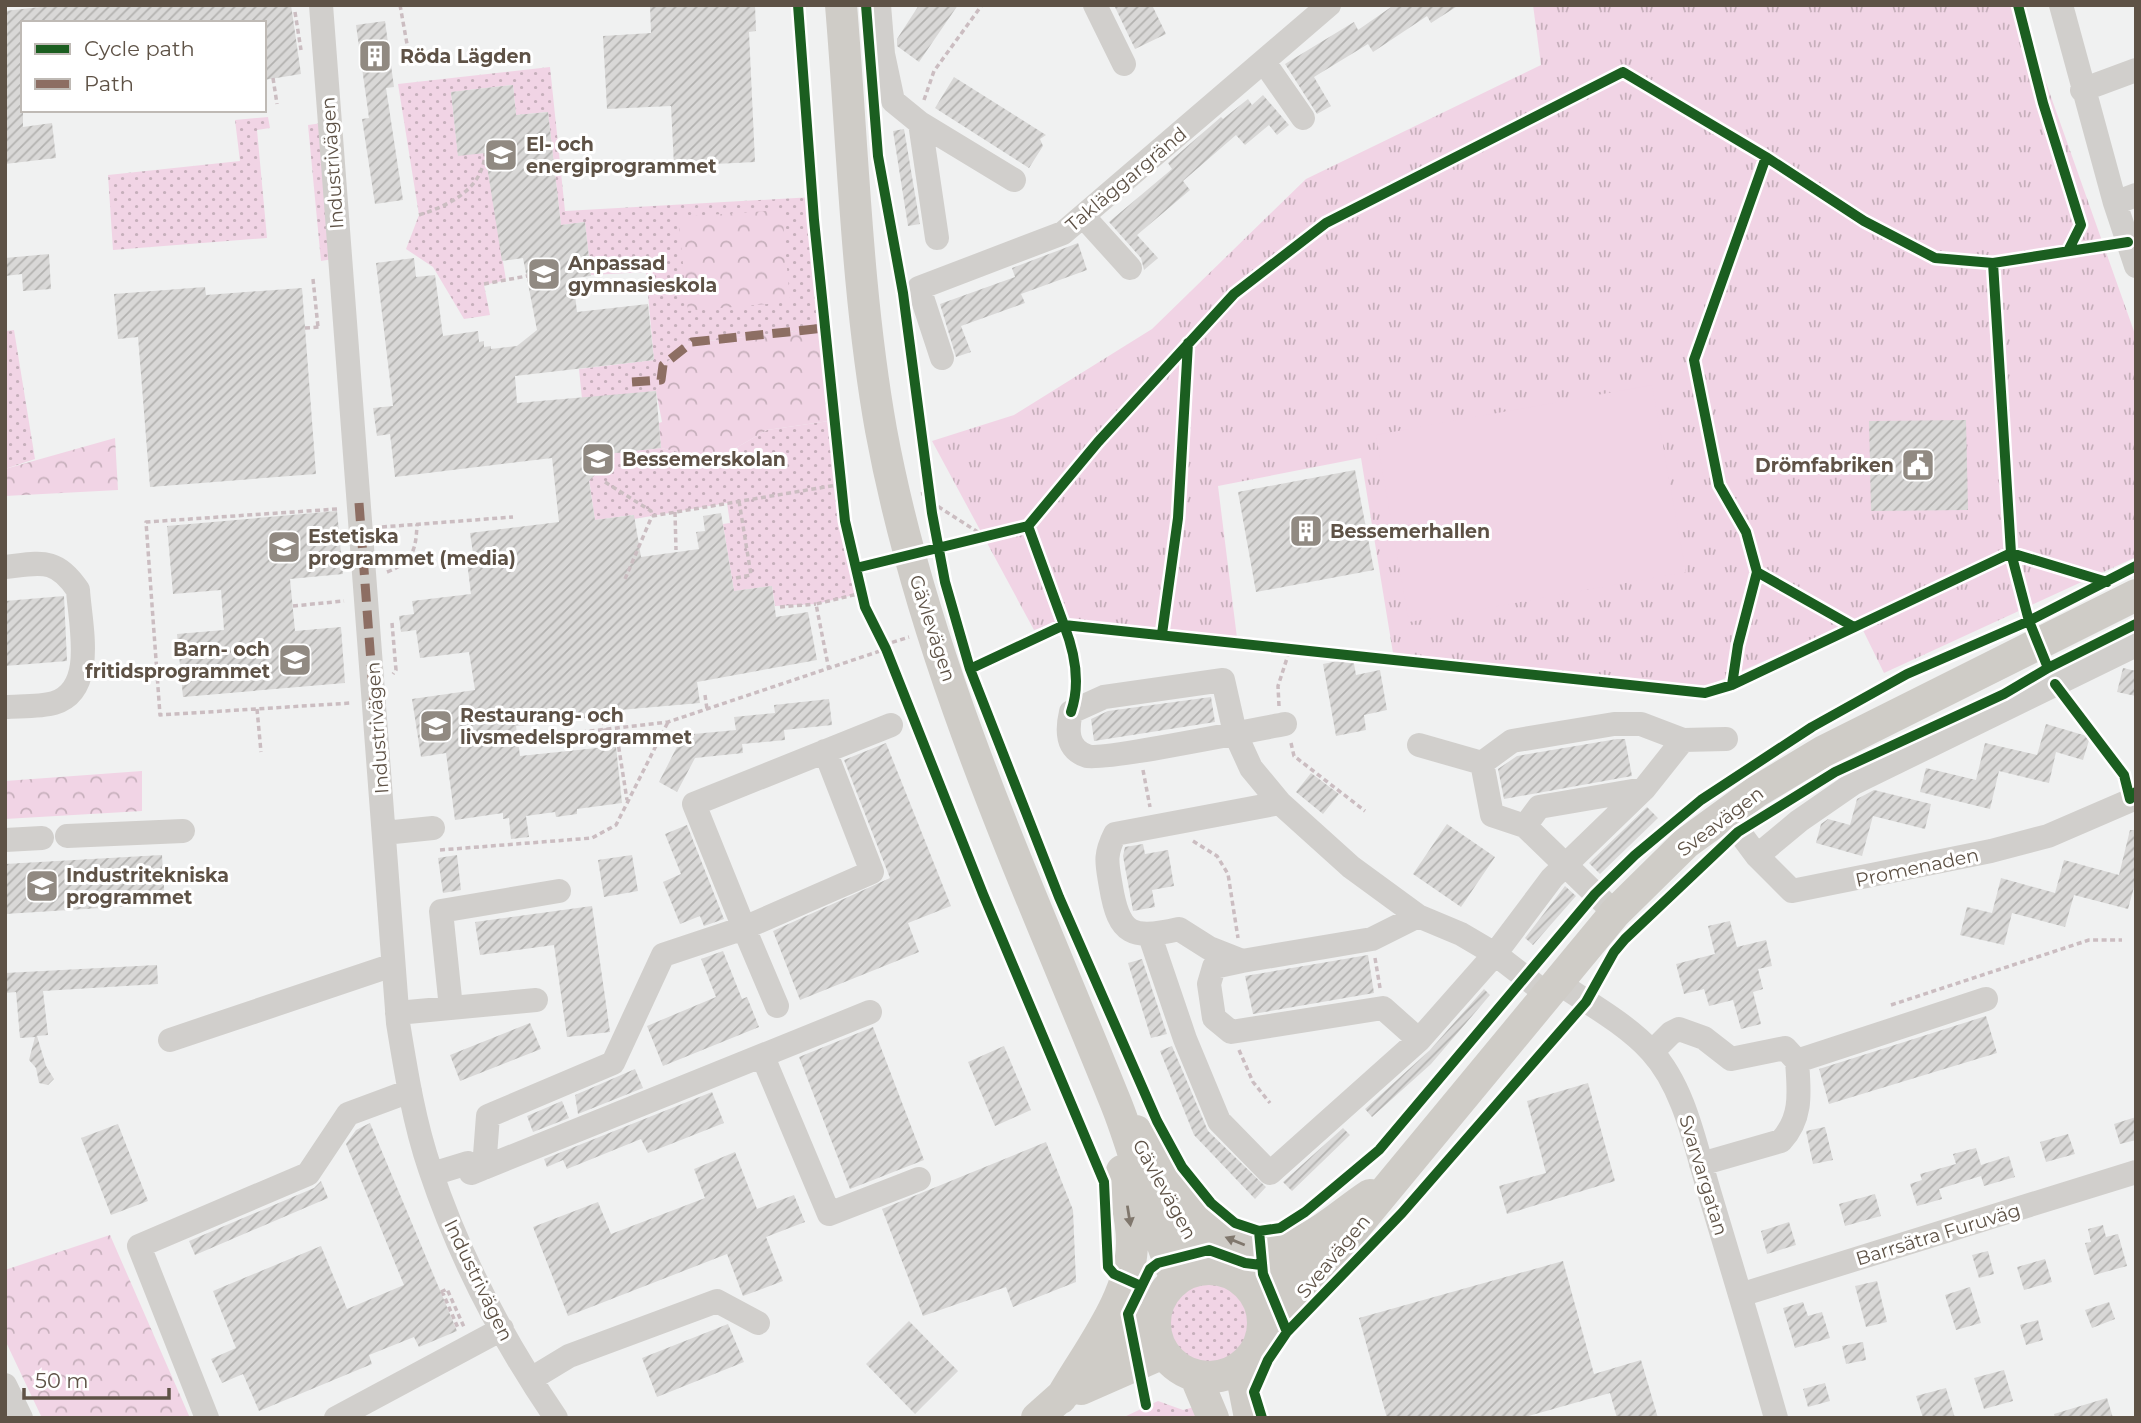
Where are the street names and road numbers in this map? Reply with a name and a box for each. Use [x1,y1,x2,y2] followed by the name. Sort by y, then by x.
[316,96,349,230] street label: Industrivägen
[1061,122,1191,237] street label: Takläggargränd
[904,572,961,684] street label: Gävlevägen
[361,661,394,795] street label: Industrivägen
[1673,781,1768,861] street label: Sveavägen
[1853,843,1981,892] street label: Promenaden
[1674,1112,1733,1238] street label: Svarvargatan
[1128,1135,1201,1243] street label: Gävlevägen
[1853,1199,2023,1270] street label: Barrsätra Furuväg
[1292,1210,1375,1303] street label: Sveavägen
[439,1216,518,1345] street label: Industrivägen

